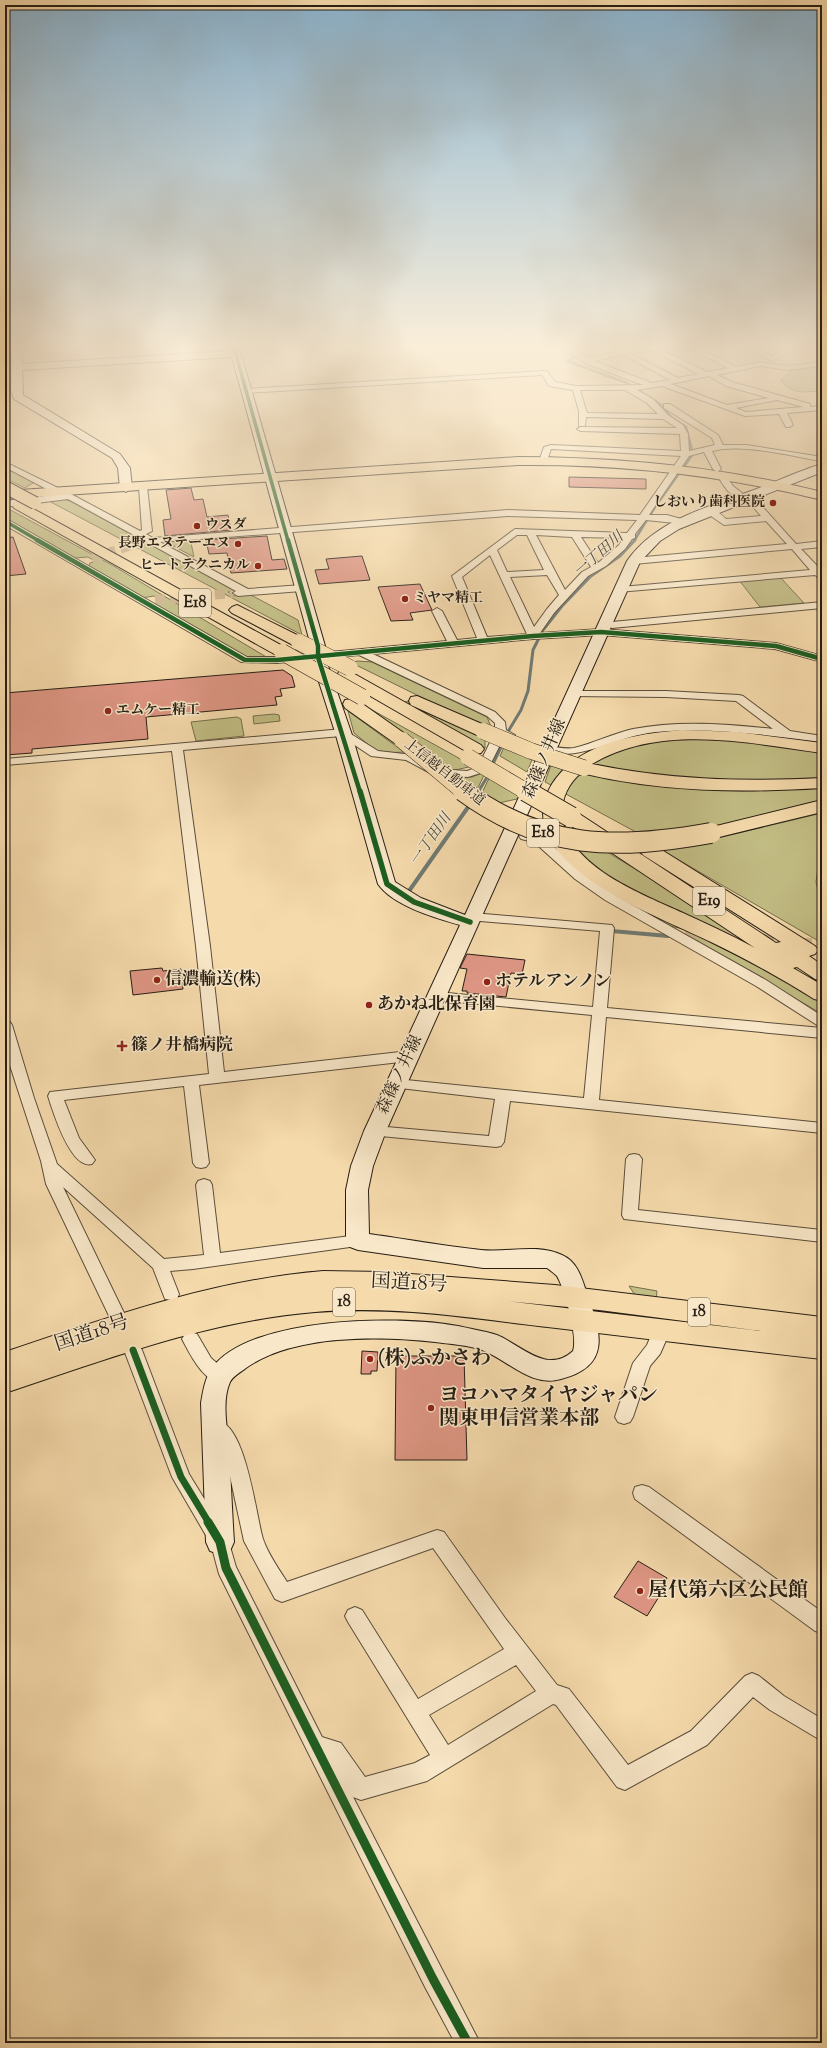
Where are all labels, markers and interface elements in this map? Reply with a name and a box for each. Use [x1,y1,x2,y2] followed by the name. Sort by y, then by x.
[653,493,765,513] place label: しおいり歯科医院
[768,498,778,508] marker: しおいり歯科医院
[205,516,247,536] place label: ウスダ
[192,521,202,531] marker: ウスダ
[569,526,630,583] water label: 一丁田川
[118,534,230,554] place label: 長野エヌテーエヌ
[233,539,243,549] marker: 長野エヌテーエヌ
[139,556,250,576] place label: ヒートテクニカル
[253,561,263,571] marker: ヒートテクニカル
[179,589,211,617] road number: E18
[413,589,483,609] place label: ミヤマ精工
[400,594,410,604] marker: ミヤマ精工
[116,701,200,721] place label: エムケー精工
[103,706,113,716] marker: エムケー精工
[517,715,573,803] street label: 森篠ノ井線
[399,735,489,811] street label: 上信越自動車道
[405,808,458,871] water label: 一丁田川
[527,819,559,847] road number: E18
[693,887,725,915] road number: E19
[165,968,261,992] place label: 信濃輸送(株)
[495,970,611,994] place label: ホテルアンノン
[152,975,162,985] marker: 信濃輸送(株)
[482,977,492,987] marker: ホテルアンノン
[377,993,496,1017] place label: あかね北保育園
[364,1000,374,1010] marker: あかね北保育園
[371,1031,429,1119] street label: 森篠ノ井線
[131,1034,233,1058] place label: 篠ノ井橋病院
[116,1040,128,1052] marker: 篠ノ井橋病院
[370,1268,448,1300] street label: 国道18号
[333,1288,355,1316] road number: 18
[688,1298,710,1326] road number: 18
[51,1308,133,1360] street label: 国道18号
[378,1345,491,1374] place label: (株)ふかさわ
[365,1354,375,1364] marker: (株)ふかさわ
[439,1382,658,1434] place label: ヨコハマタイヤジャパン 関東甲信営業本部
[426,1403,436,1413] marker: ヨコハマタイヤジャパン 関東甲信営業本部
[648,1577,808,1606] place label: 屋代第六区公民館
[635,1586,645,1596] marker: 屋代第六区公民館

